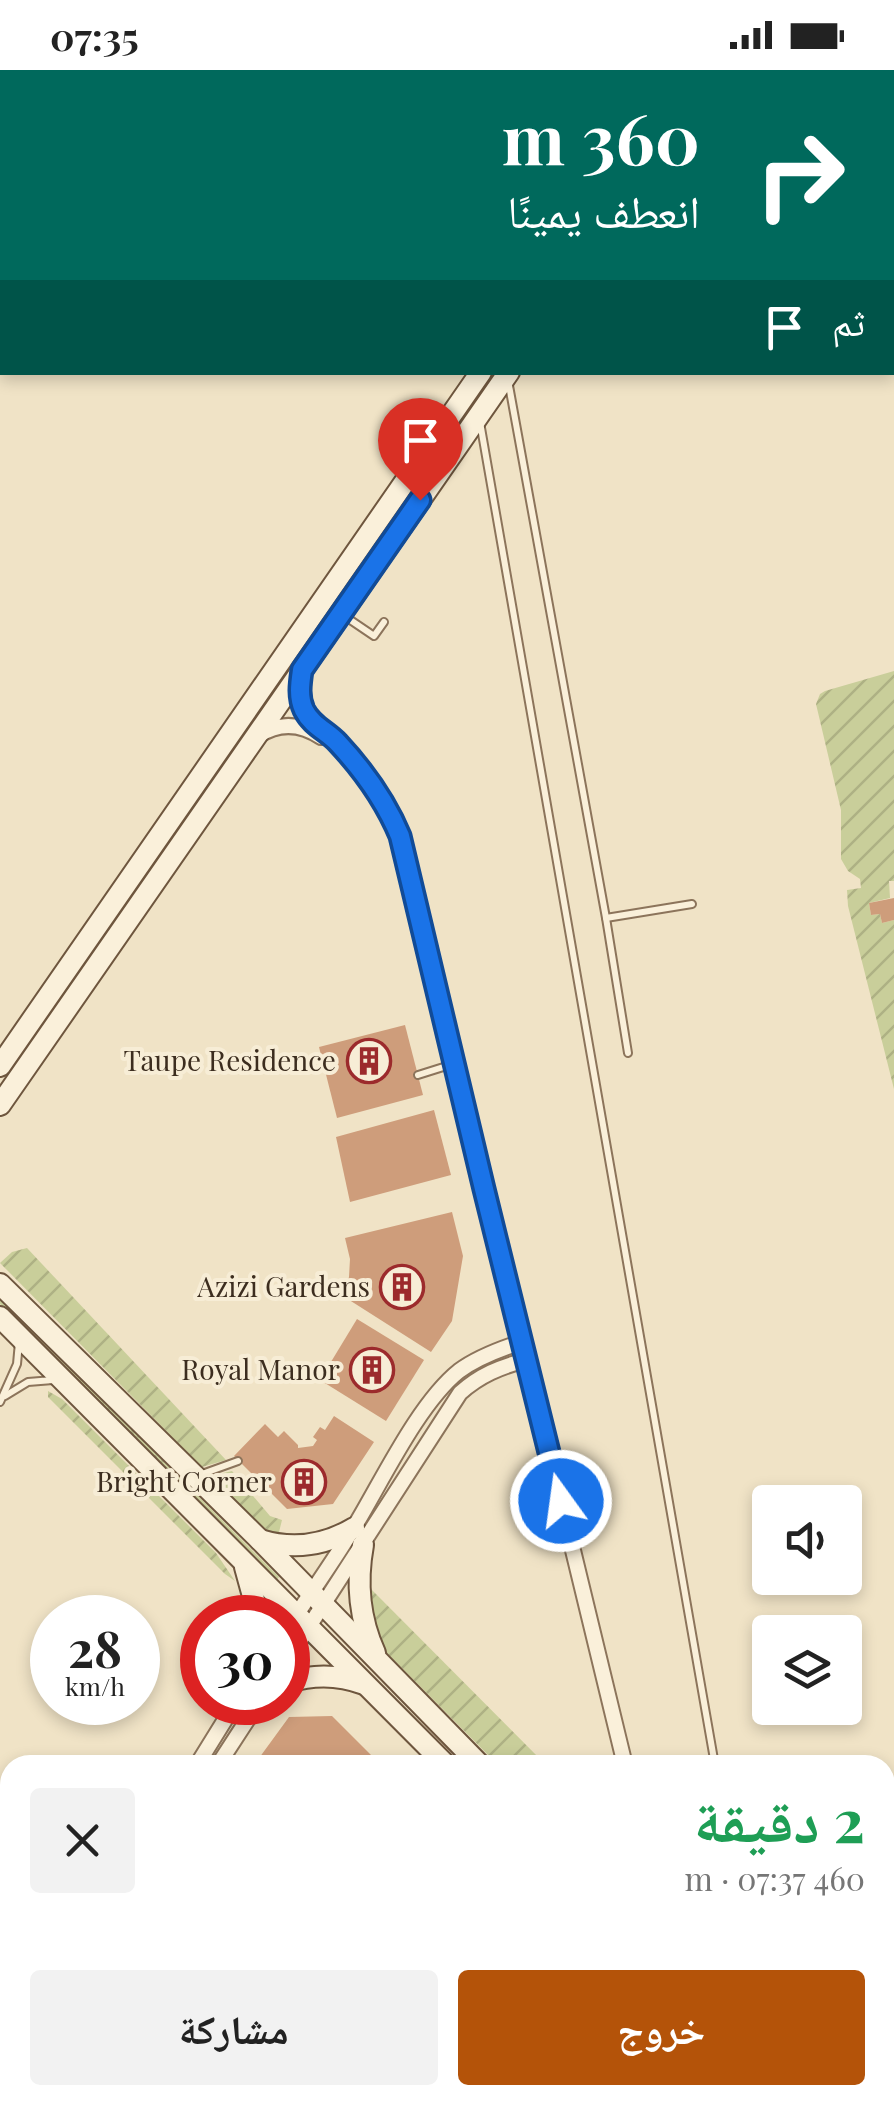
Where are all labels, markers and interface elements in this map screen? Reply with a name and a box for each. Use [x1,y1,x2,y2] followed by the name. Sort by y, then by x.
[50,10,139,61] text: 07:35
[502,89,700,183] text: 360 m
[735,110,865,240] icon: right
[507,179,700,239] text: انعطف يمينًا
[832,295,865,346] text: ثم
[757,300,812,355] icon: arrive
[378,398,463,501] pin
[393,413,448,468] icon: arrive
[346,1038,392,1084] building icon: Taupe Residence
[123,1041,336,1078] place label: Taupe Residence
[379,1264,425,1310] building icon: Azizi Gardens
[196,1267,370,1304] place label: Azizi Gardens
[349,1347,395,1393] building icon: Royal Manor
[181,1350,341,1387] place label: Royal Manor
[509,1449,613,1553] position arrow
[281,1459,327,1505] building icon: Bright Corner
[96,1462,273,1499] place label: Bright Corner
[752,1485,862,1725] map controls
[752,1485,862,1595] button: sound
[180,1595,310,1725] speed limit sign: 30
[68,1614,122,1681] text: 28
[752,1615,862,1725] button: layers
[65,1669,125,1702] text: km/h
[694,1778,865,1858] text: 2 دقيقة
[30,1788,135,1893] button: close
[685,1856,865,1899] text: 460 m · 07:37
[30,1970,438,2085] button: مشاركة
[458,1970,865,2085] button: خروج

